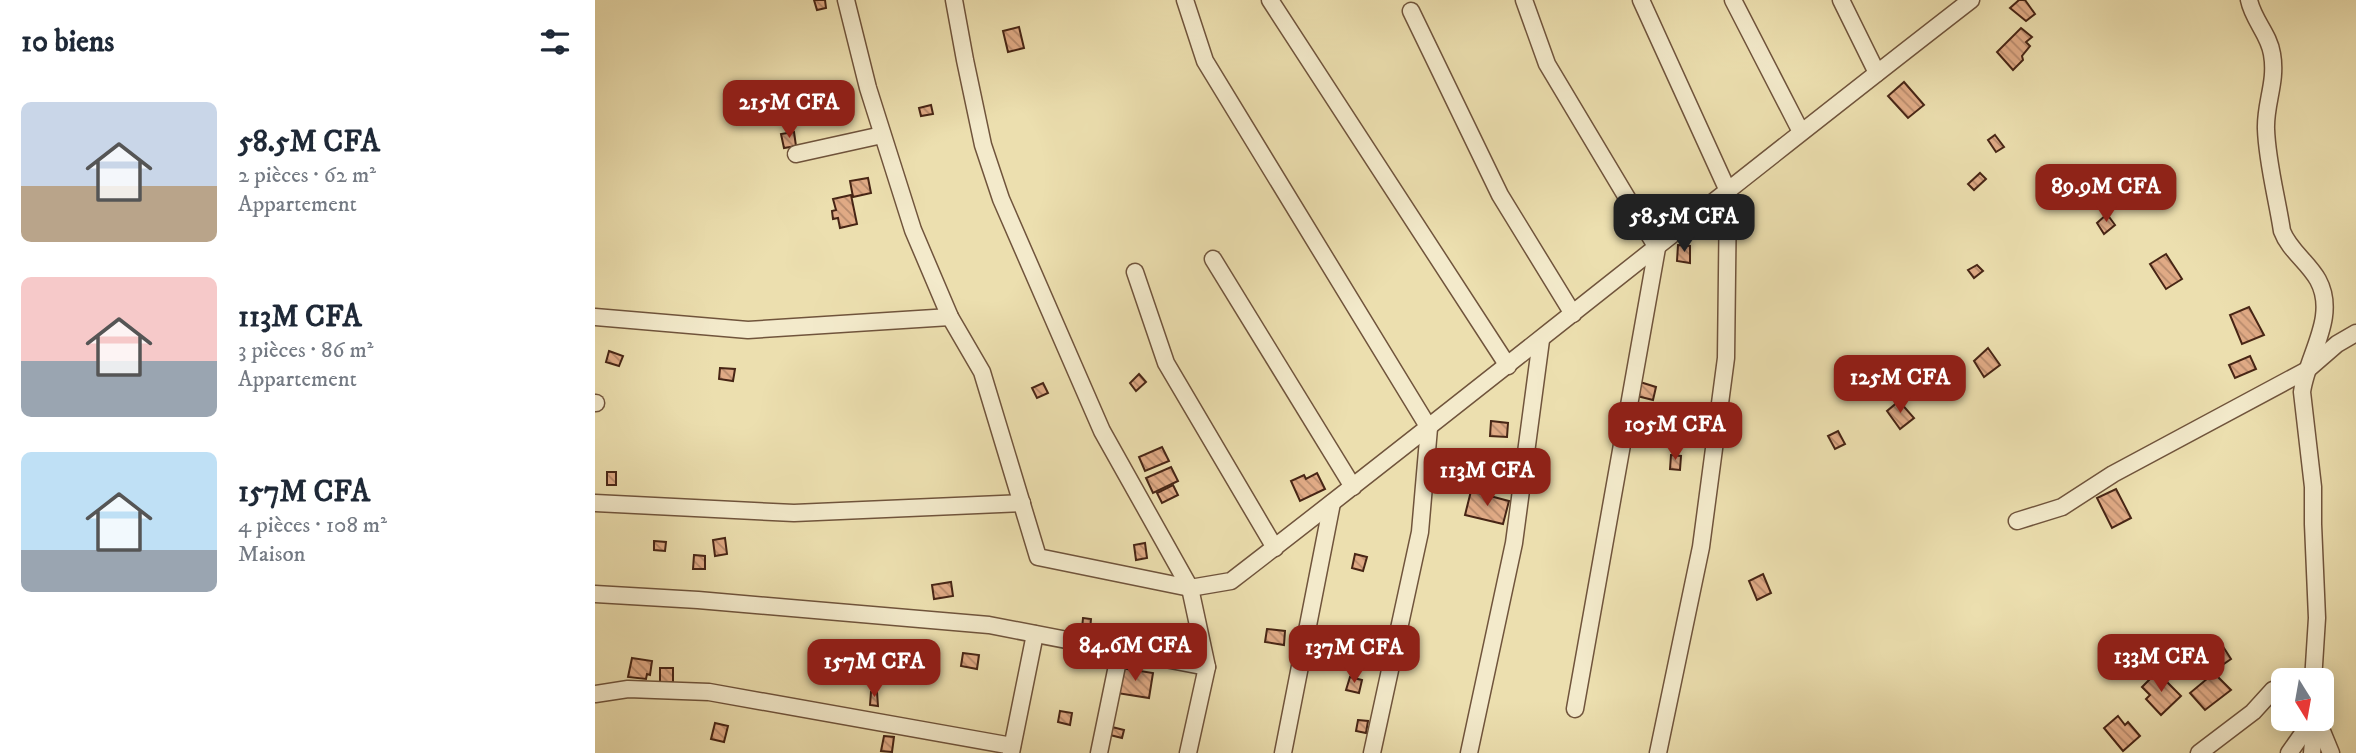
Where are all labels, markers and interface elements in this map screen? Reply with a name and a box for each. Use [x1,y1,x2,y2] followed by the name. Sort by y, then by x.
[536,23,574,61] icon: filters
[21,24,114,61] text: 10 biens
[717,80,861,140] pin: 215M CFA
[739,88,839,117] text: 215M CFA
[238,124,380,161] text: 58.5M CFA
[77,130,161,214] icon: home
[238,161,376,190] text: 2 pièces · 62 m²
[2026,164,2186,224] pin: 89.9M CFA
[2051,172,2161,201] text: 89.9M CFA
[238,190,357,219] text: Appartement
[1604,194,1764,254] pin: 58.5M CFA
[1630,202,1738,231] text: 58.5M CFA
[238,299,362,336] text: 113M CFA
[77,305,161,389] icon: home
[238,336,373,365] text: 3 pièces · 86 m²
[1828,356,1972,415] pin: 125M CFA
[1850,363,1950,392] text: 125M CFA
[238,365,357,394] text: Appartement
[1603,402,1747,462] pin: 105M CFA
[1624,410,1726,439] text: 105M CFA
[1415,448,1559,508] pin: 113M CFA
[1440,456,1534,485] text: 113M CFA
[238,474,370,511] text: 157M CFA
[77,480,161,564] icon: home
[238,511,387,540] text: 4 pièces · 108 m²
[238,540,306,569] text: Maison
[1055,624,1215,683] pin: 84.6M CFA
[1282,626,1426,685] pin: 137M CFA
[1079,631,1191,660] text: 84.6M CFA
[1305,633,1403,662] text: 137M CFA
[2089,634,2233,694] pin: 133M CFA
[802,640,946,699] pin: 157M CFA
[2114,642,2208,671] text: 133M CFA
[823,647,925,676] text: 157M CFA
[2271,668,2335,732] north arrow
[2271,668,2334,731] map controls

